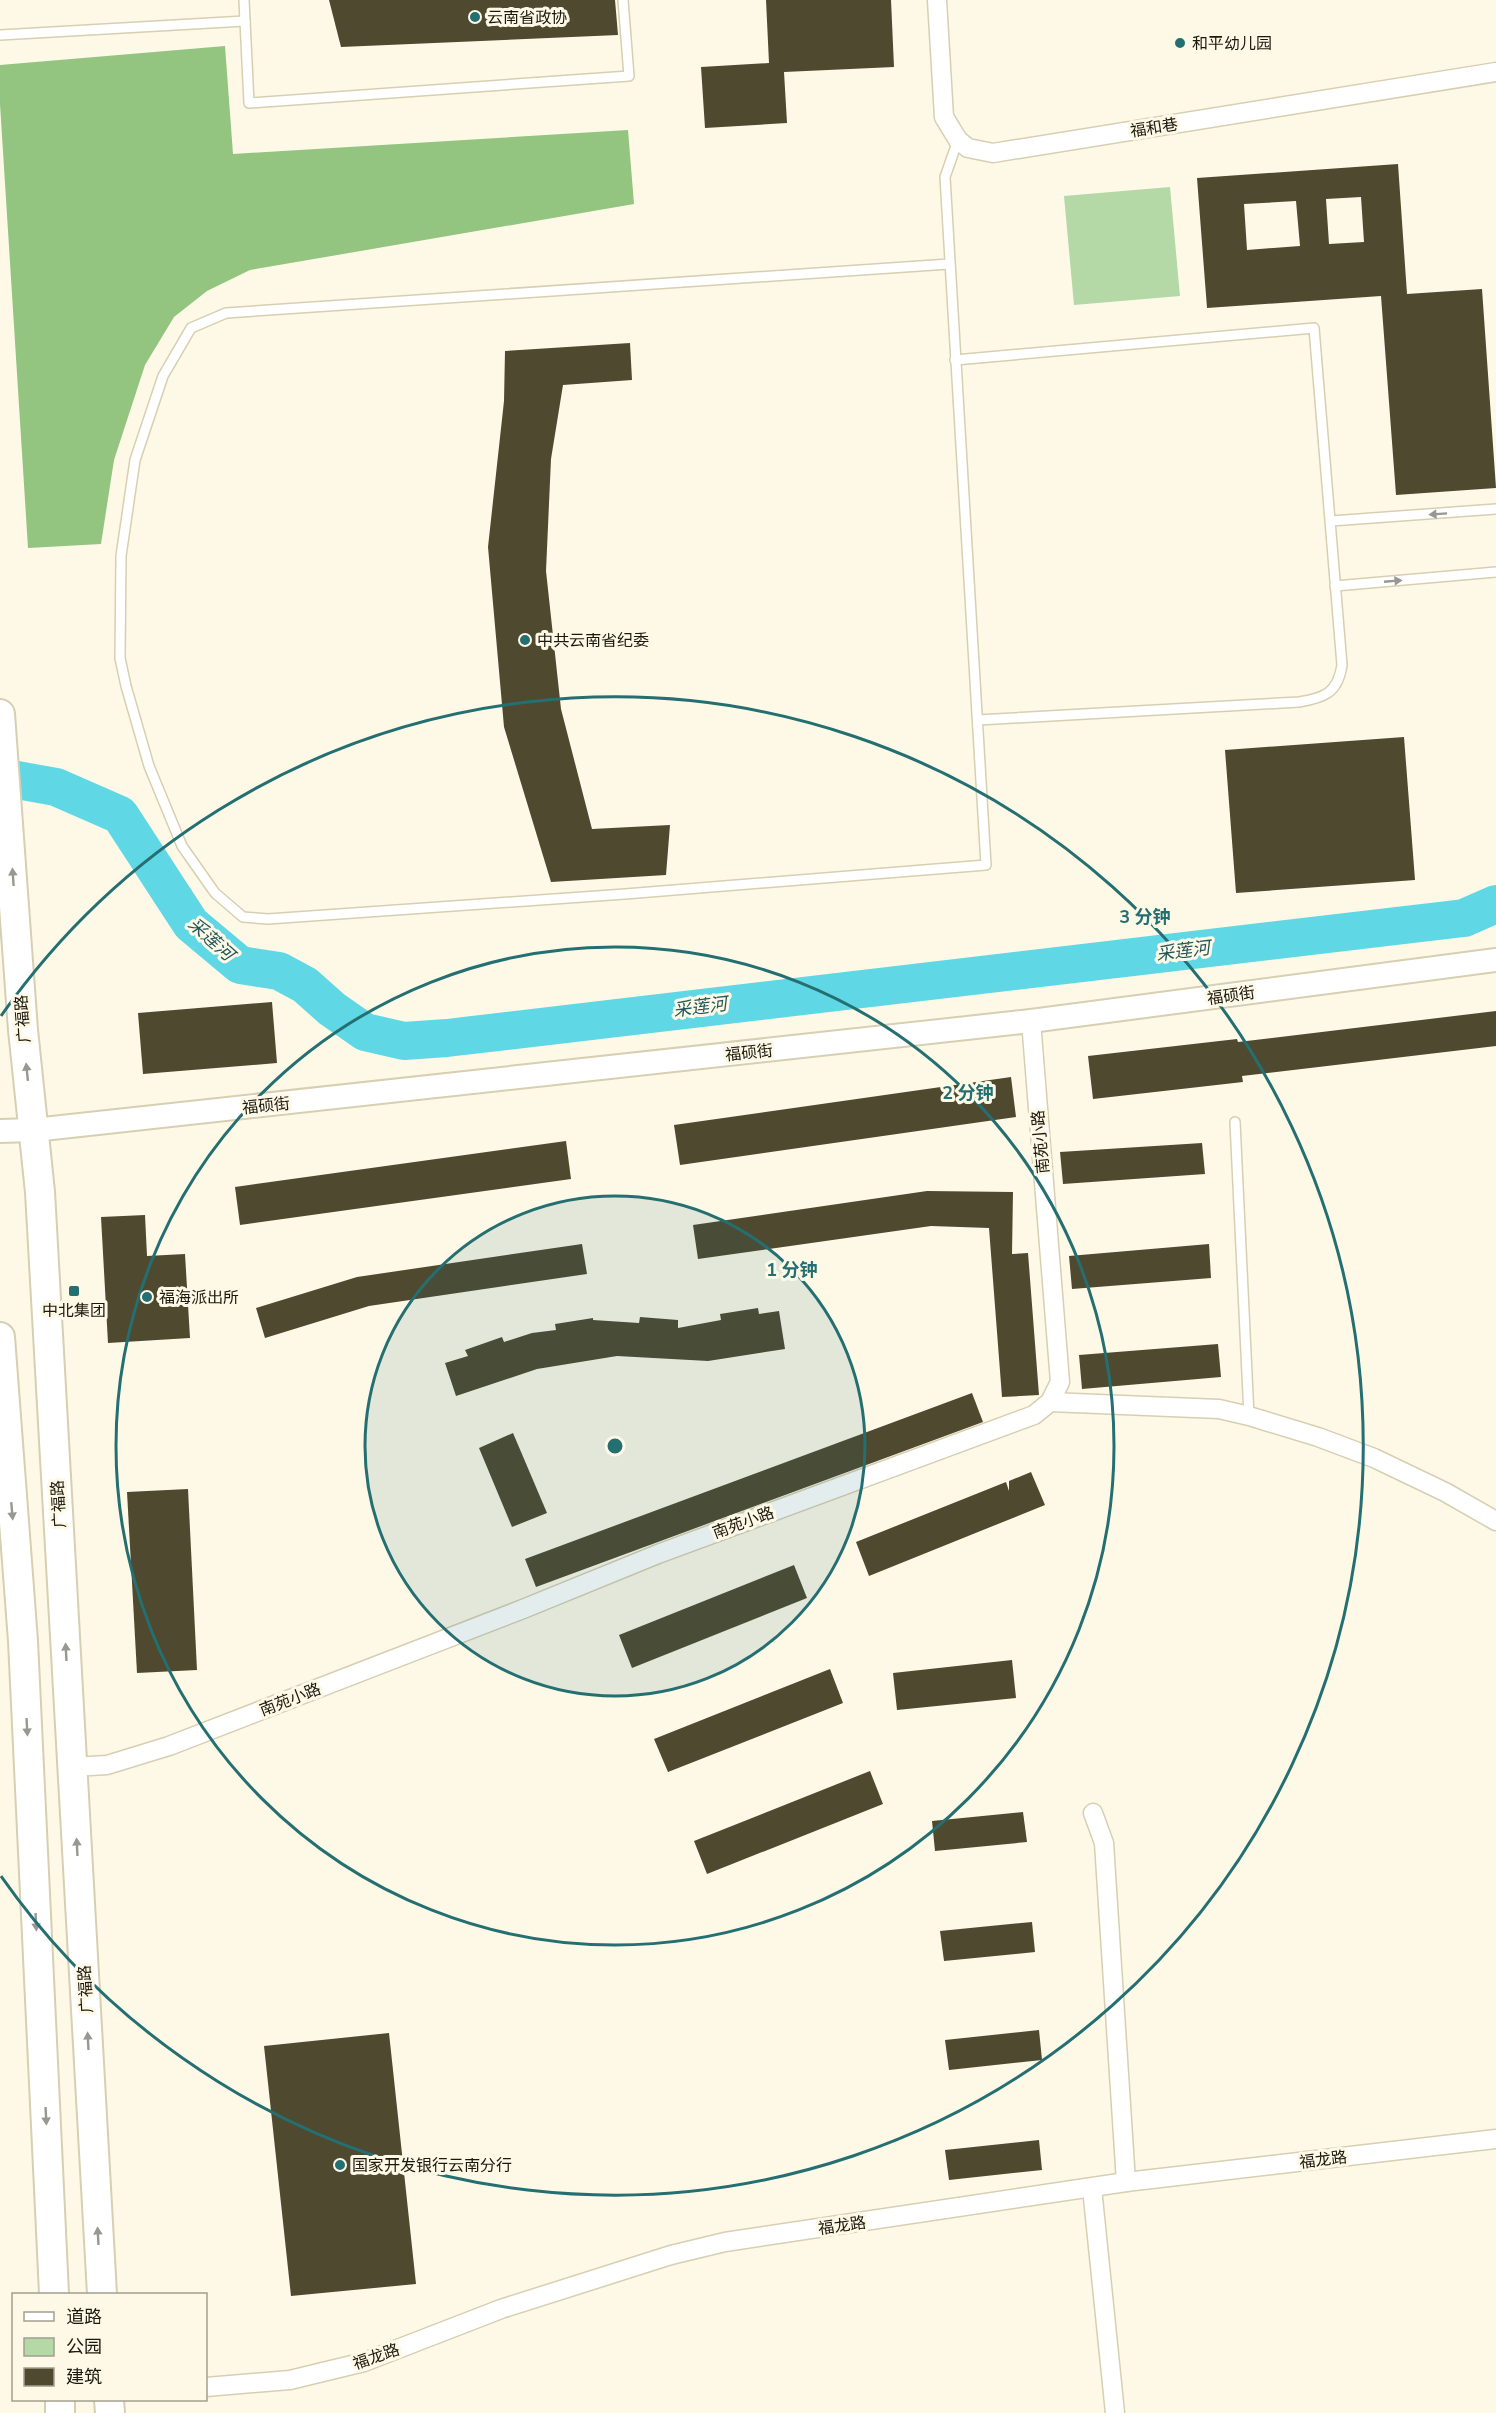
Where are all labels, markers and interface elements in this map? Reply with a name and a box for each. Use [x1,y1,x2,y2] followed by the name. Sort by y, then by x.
[487,7,567,29] place label: 云南省政协
[468,10,482,24] marker: 云南省政协
[1192,33,1272,55] place label: 和平幼儿园
[1173,36,1187,50] marker: 和平幼儿园
[1129,113,1180,143] street label: 福和巷
[1428,509,1447,518] one-way arrow
[1384,576,1403,586] one-way arrow
[537,630,649,652] place label: 中共云南省纪委
[518,633,532,647] marker: 中共云南省纪委
[8,868,17,887] one-way arrow
[1119,905,1171,929] text: 3 分钟
[183,912,241,968] water label: 采莲河
[1155,935,1214,966] water label: 采莲河
[1206,982,1256,1010] street label: 福硕街
[672,991,731,1022] water label: 采莲河
[10,994,36,1044] street label: 广福路
[724,1040,774,1066] street label: 福硕街
[22,1062,32,1081] one-way arrow
[942,1081,994,1105] text: 2 分钟
[241,1093,291,1119] street label: 福硕街
[1027,1109,1055,1175] street label: 南苑小路
[766,1258,818,1282] text: 1 分钟
[67,1284,81,1298] marker: 中北集团
[159,1287,239,1309] place label: 福海派出所
[140,1290,154,1304] marker: 福海派出所
[42,1300,106,1322] place label: 中北集团
[605,1436,625,1456] centre of rings
[47,1479,71,1528] street label: 广福路
[7,1502,17,1521] one-way arrow
[710,1502,777,1544] street label: 南苑小路
[62,1642,71,1661] one-way arrow
[257,1678,324,1722] street label: 南苑小路
[23,1717,32,1736] one-way arrow
[72,1837,82,1856] one-way arrow
[32,1912,41,1931] one-way arrow
[74,1964,98,2013] street label: 广福路
[83,2032,92,2051] one-way arrow
[41,2107,50,2126] one-way arrow
[1298,2146,1348,2174] street label: 福龙路
[352,2155,512,2177] place label: 国家开发银行云南分行
[333,2158,347,2172] marker: 国家开发银行云南分行
[817,2212,867,2240] street label: 福龙路
[94,2227,103,2246] one-way arrow
[12,2293,207,2401] legend
[66,2305,102,2329] text: 道路
[66,2335,102,2359] text: 公园
[350,2339,403,2375] street label: 福龙路
[66,2365,102,2389] text: 建筑

